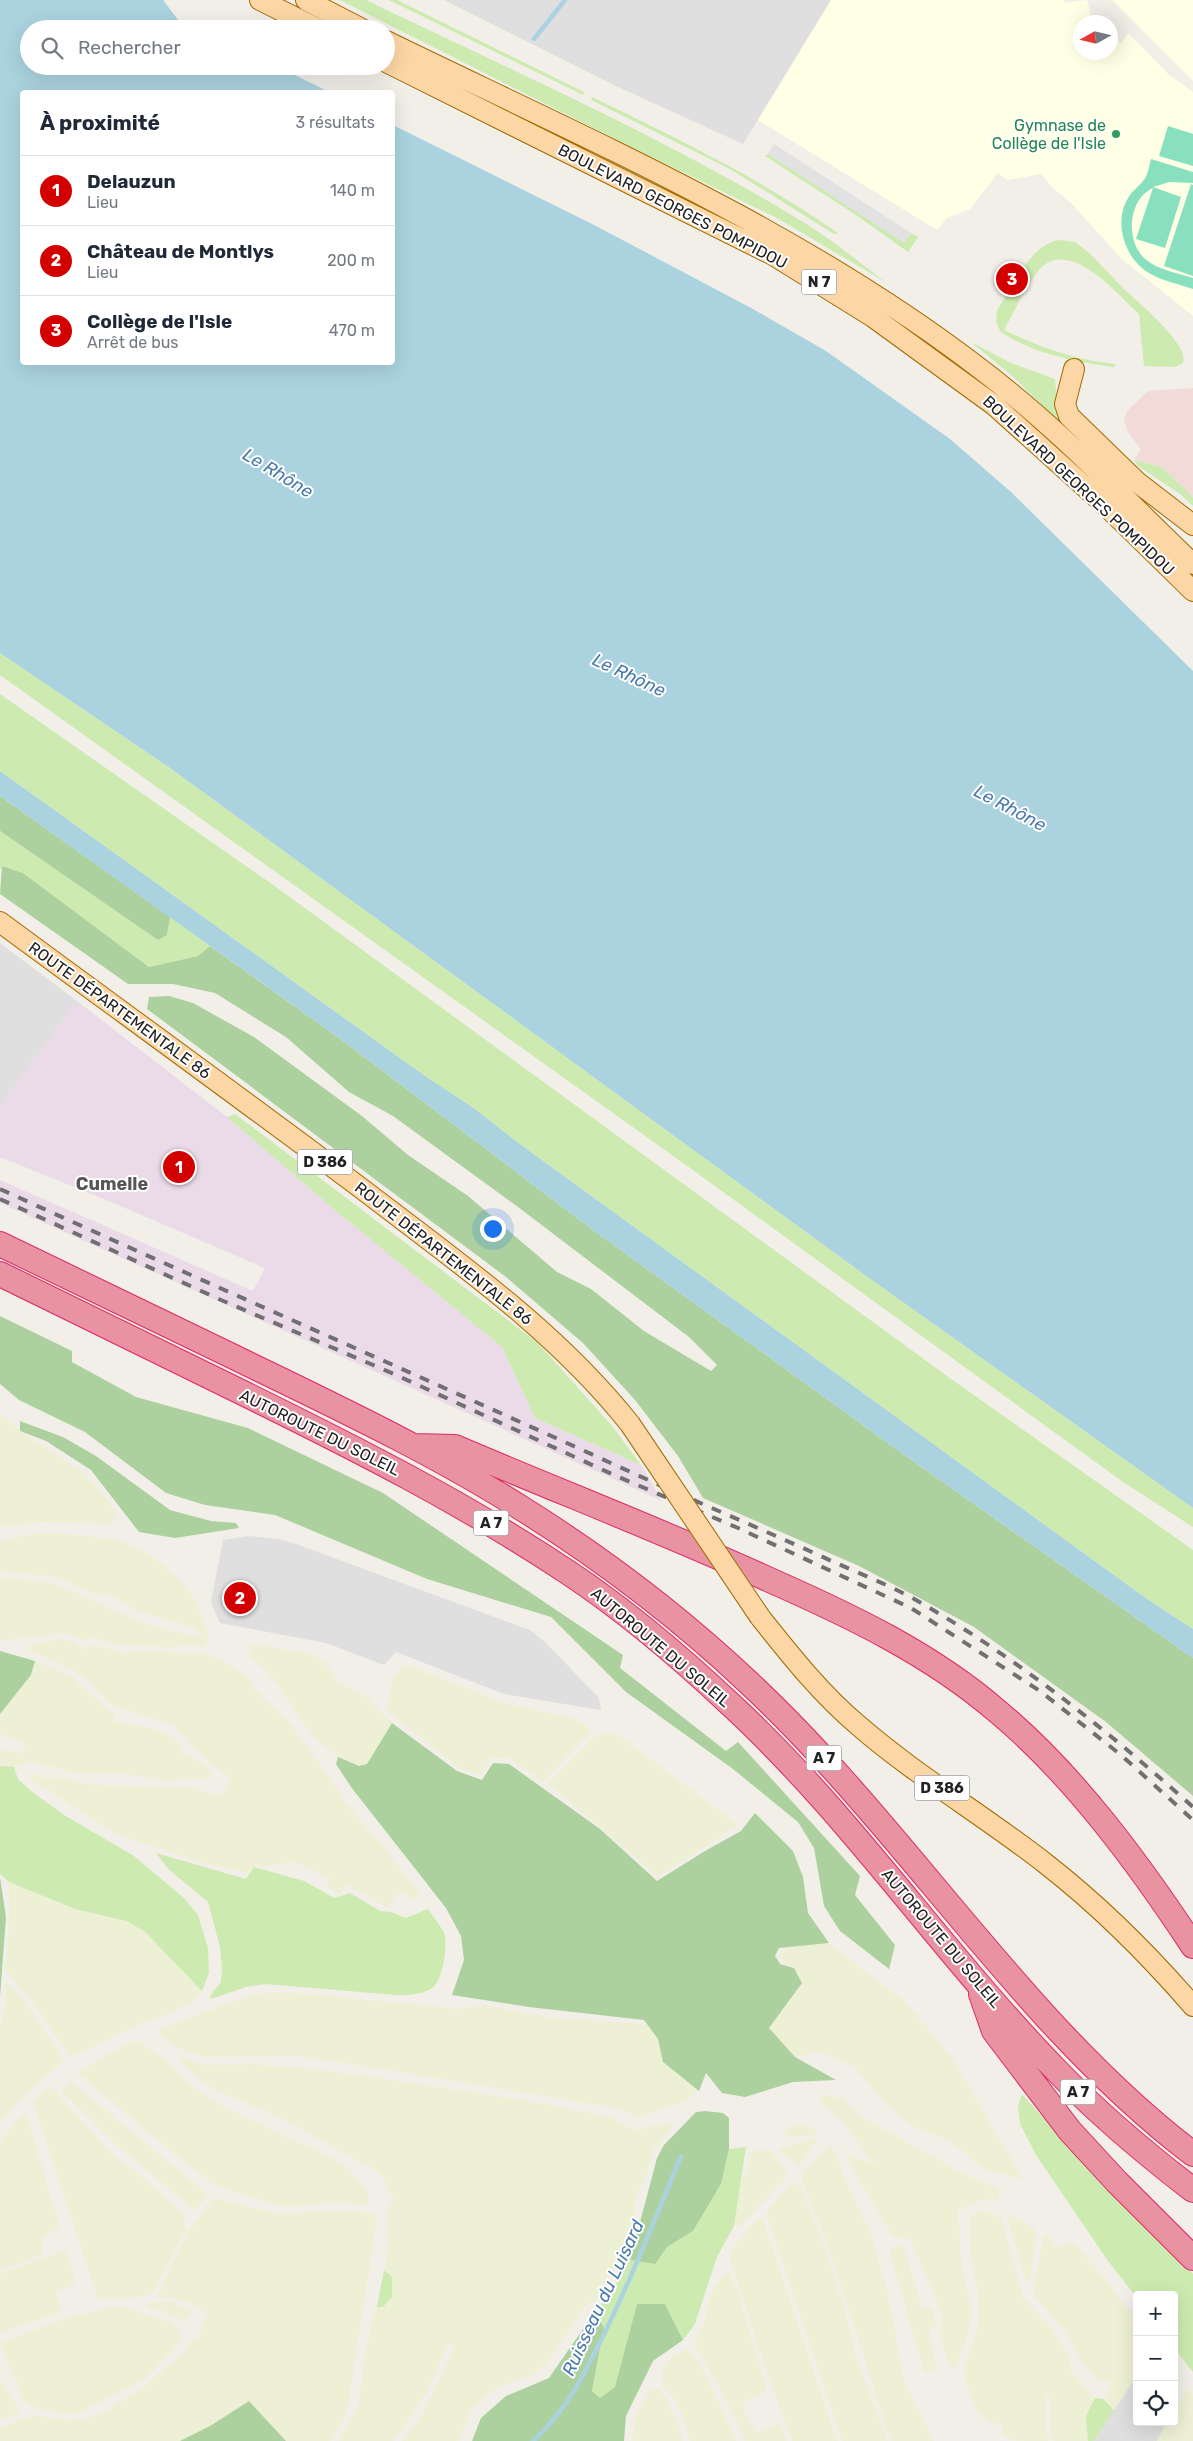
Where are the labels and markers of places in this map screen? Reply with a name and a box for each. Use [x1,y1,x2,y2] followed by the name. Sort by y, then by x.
[992,116,1106,153] place label: Gymnase de Collège de l'Isle
[1110,128,1122,140] marker: Gymnase de Collège de l'Isle
[996,260,1028,298] pin: 3
[163,1148,195,1186] pin: 1
[224,1579,256,1617] pin: 2

